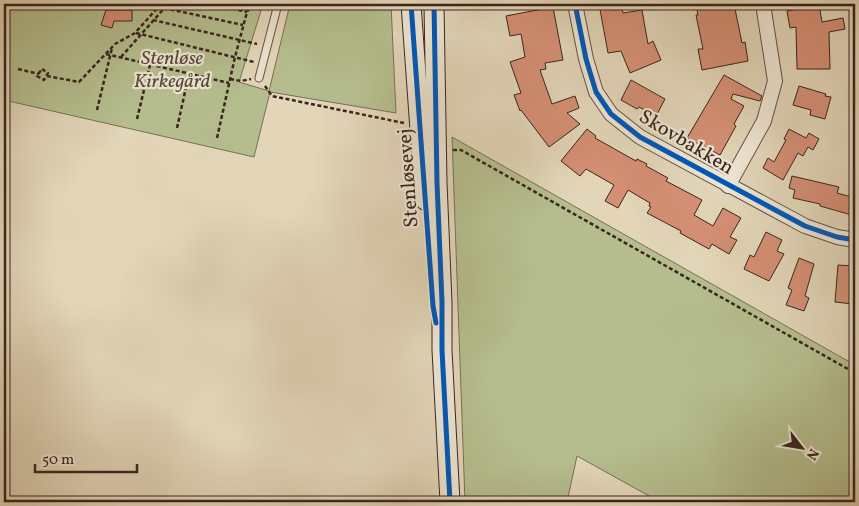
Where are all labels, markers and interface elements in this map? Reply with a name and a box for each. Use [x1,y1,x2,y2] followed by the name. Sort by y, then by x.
[134,45,211,96] park label: Stenløse Kirkegård
[633,104,739,182] street label: Skovbakken
[392,128,426,228] street label: Stenløsevej
[776,424,826,474] north arrow
[35,441,138,473] scale bar
[801,445,823,463] text: N
[42,450,74,471] text: 50 m

